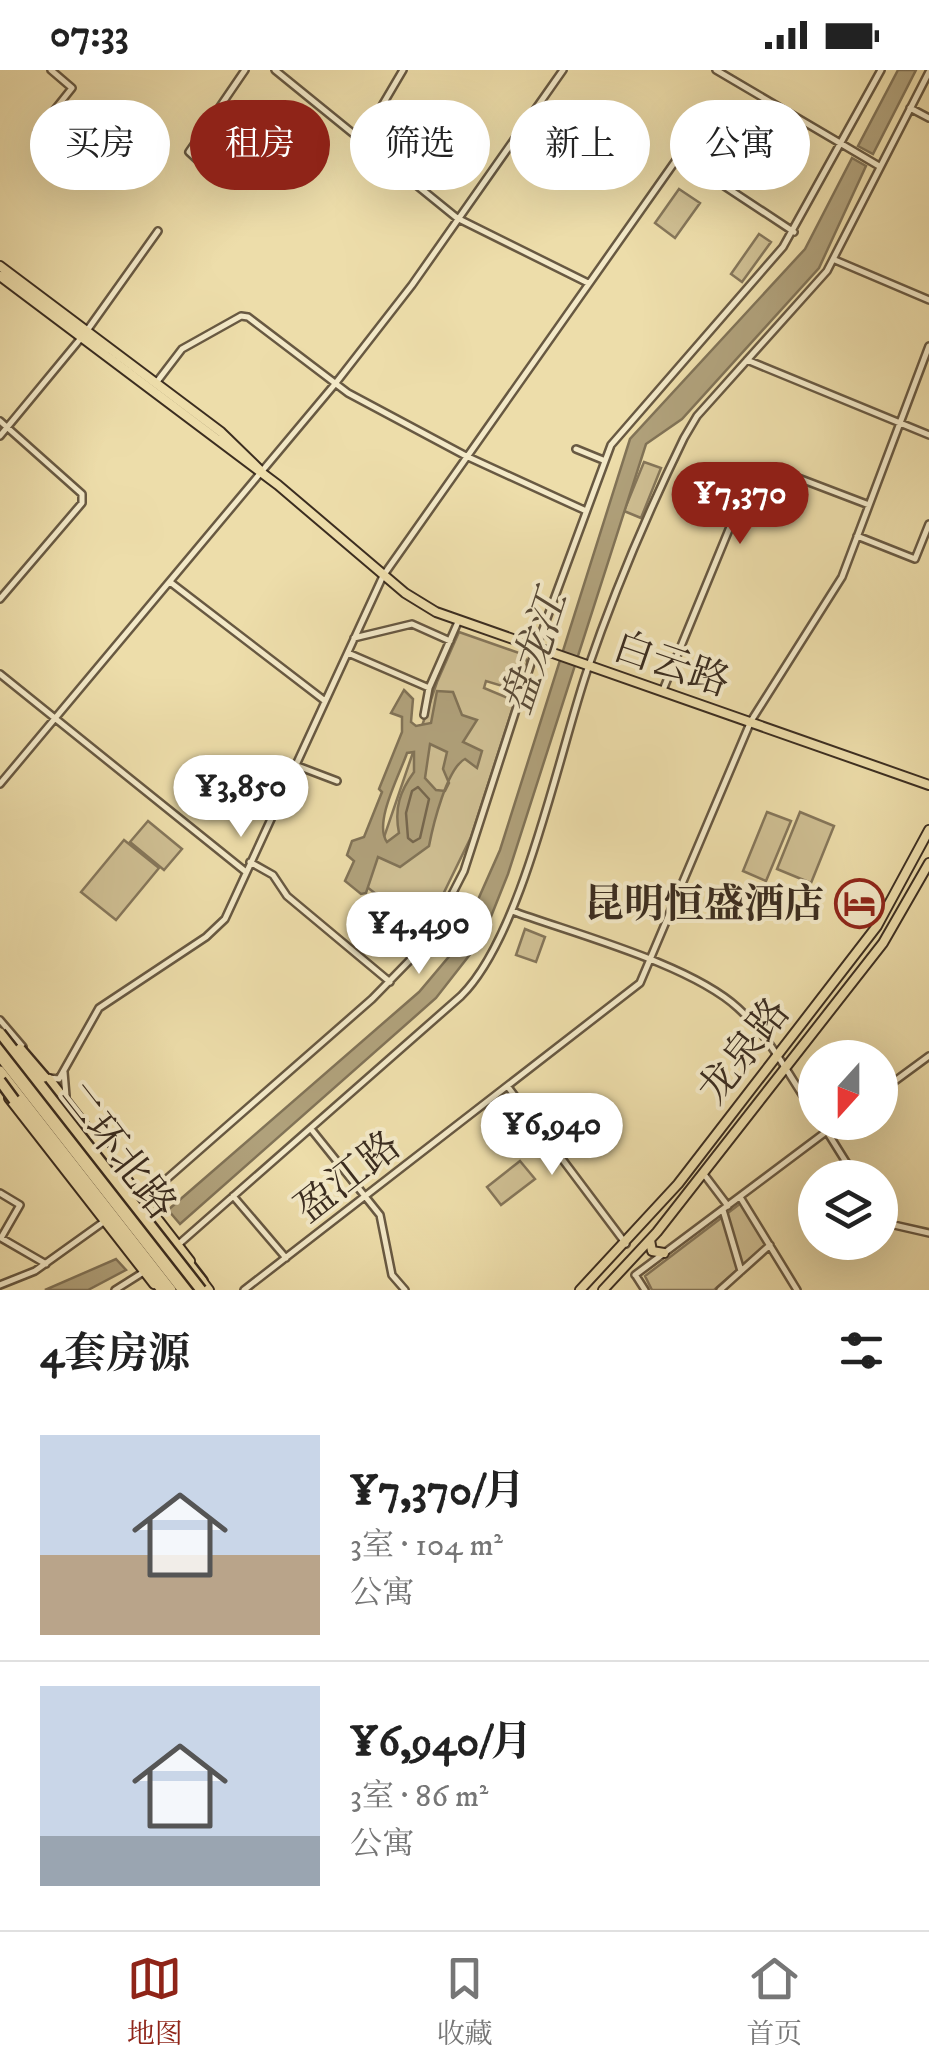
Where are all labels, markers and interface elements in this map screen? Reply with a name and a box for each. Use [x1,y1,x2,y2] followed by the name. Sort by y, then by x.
[50,11,129,59] text: 07:33
[30,100,170,190] chip: 买房
[190,100,330,190] chip: 租房
[350,100,490,190] chip: 筛选
[510,100,650,190] chip: 新上
[670,100,810,190] chip: 公寓
[659,462,821,547] pin: ¥7,370
[694,474,786,514] text: ¥7,370
[492,579,582,721] water label: 盘龙江
[606,623,736,709] street label: 白云路
[160,755,322,840] pin: ¥3,850
[195,767,287,807] text: ¥3,850
[833,877,885,929] hotel icon: 昆明恒盛酒店
[584,881,824,931] place label: 昆明恒盛酒店
[338,892,500,977] pin: ¥4,490
[368,904,470,944] text: ¥4,490
[689,989,802,1115] street label: 龙泉路
[798,1040,898,1140] north arrow
[798,1040,898,1260] map controls
[48,1073,186,1230] street label: 二环北路
[471,1093,633,1178] pin: ¥6,940
[503,1105,601,1145] text: ¥6,940
[286,1122,412,1235] street label: 盈江路
[798,1160,898,1260] button: layers
[834,1323,889,1378] icon: filters
[40,1329,190,1381] text: 4套房源
[350,1466,525,1518] text: ¥7,370/月
[120,1475,240,1595] icon: home
[350,1526,503,1566] text: 3室 · 104 m²
[350,1574,414,1614] text: 公寓
[350,1717,533,1769] text: ¥6,940/月
[120,1726,240,1846] icon: home
[350,1777,488,1817] text: 3室 · 86 m²
[350,1825,414,1865] text: 公寓
[127,1951,183,2052] tab: 地图
[436,1951,492,2052] tab: 收藏
[746,1951,802,2052] tab: 首页

